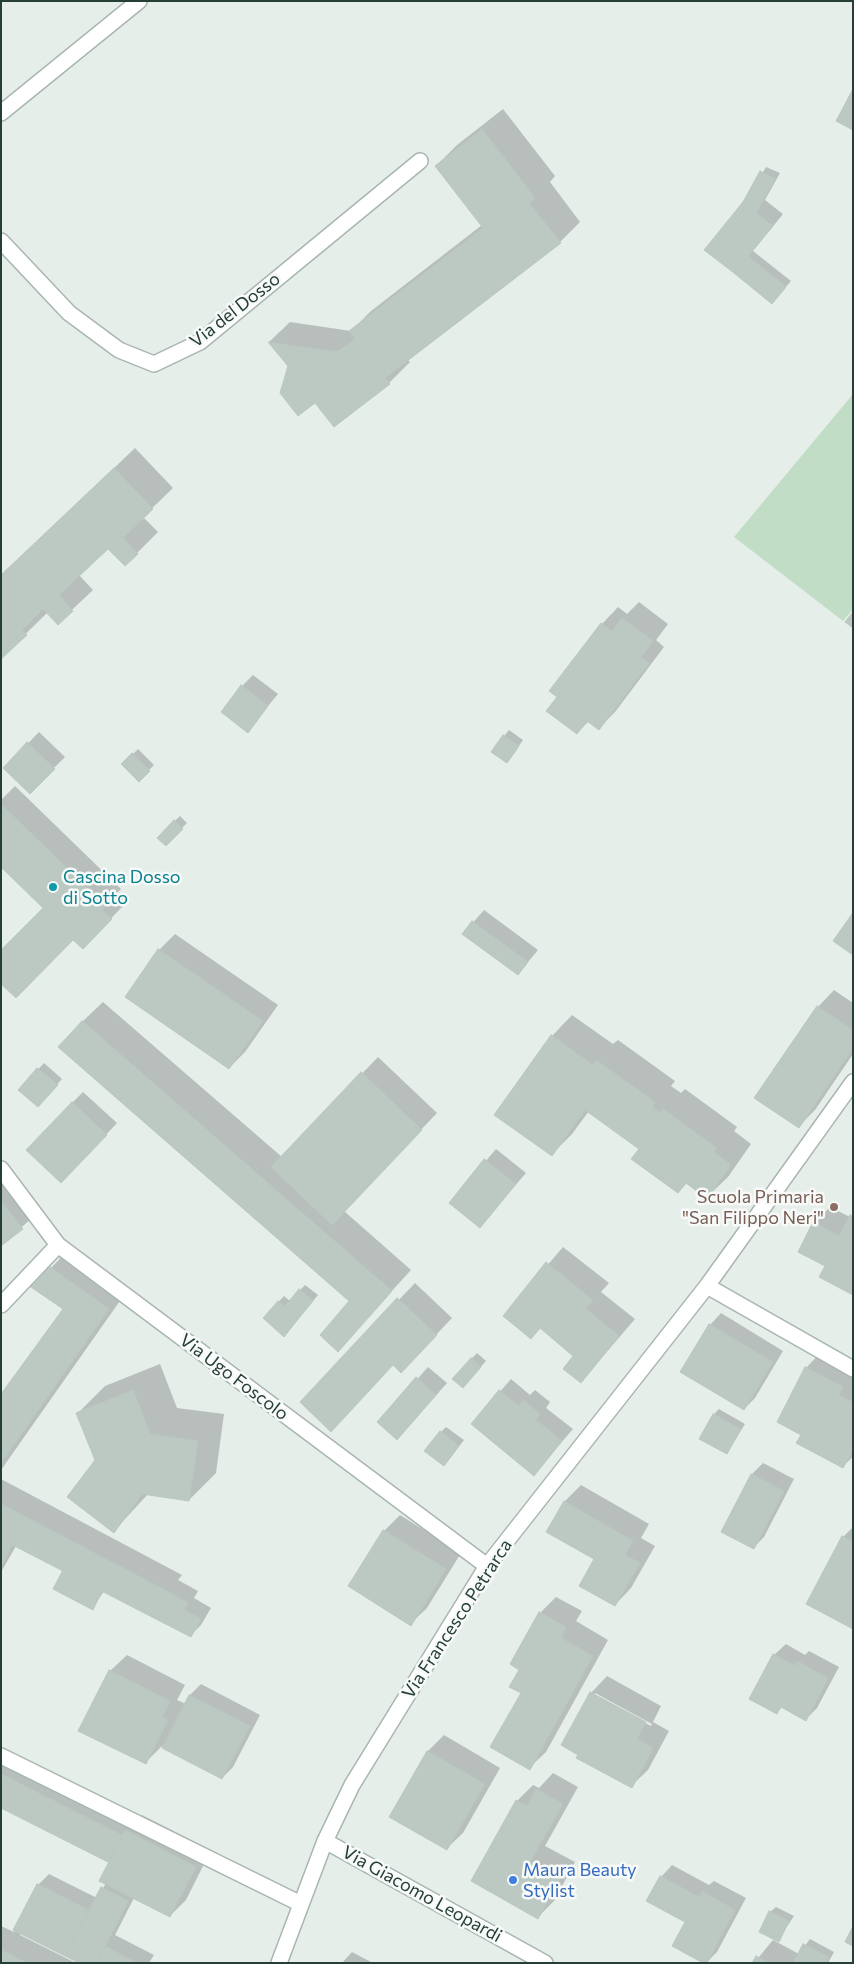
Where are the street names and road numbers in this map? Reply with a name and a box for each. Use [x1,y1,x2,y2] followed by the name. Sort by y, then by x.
[186,268,284,352] street label: Via del Dosso
[175,1329,293,1425] street label: Via Ugo Foscolo
[397,1535,517,1703] street label: Via Francesco Petrarca
[338,1841,506,1947] street label: Via Giacomo Leopardi

